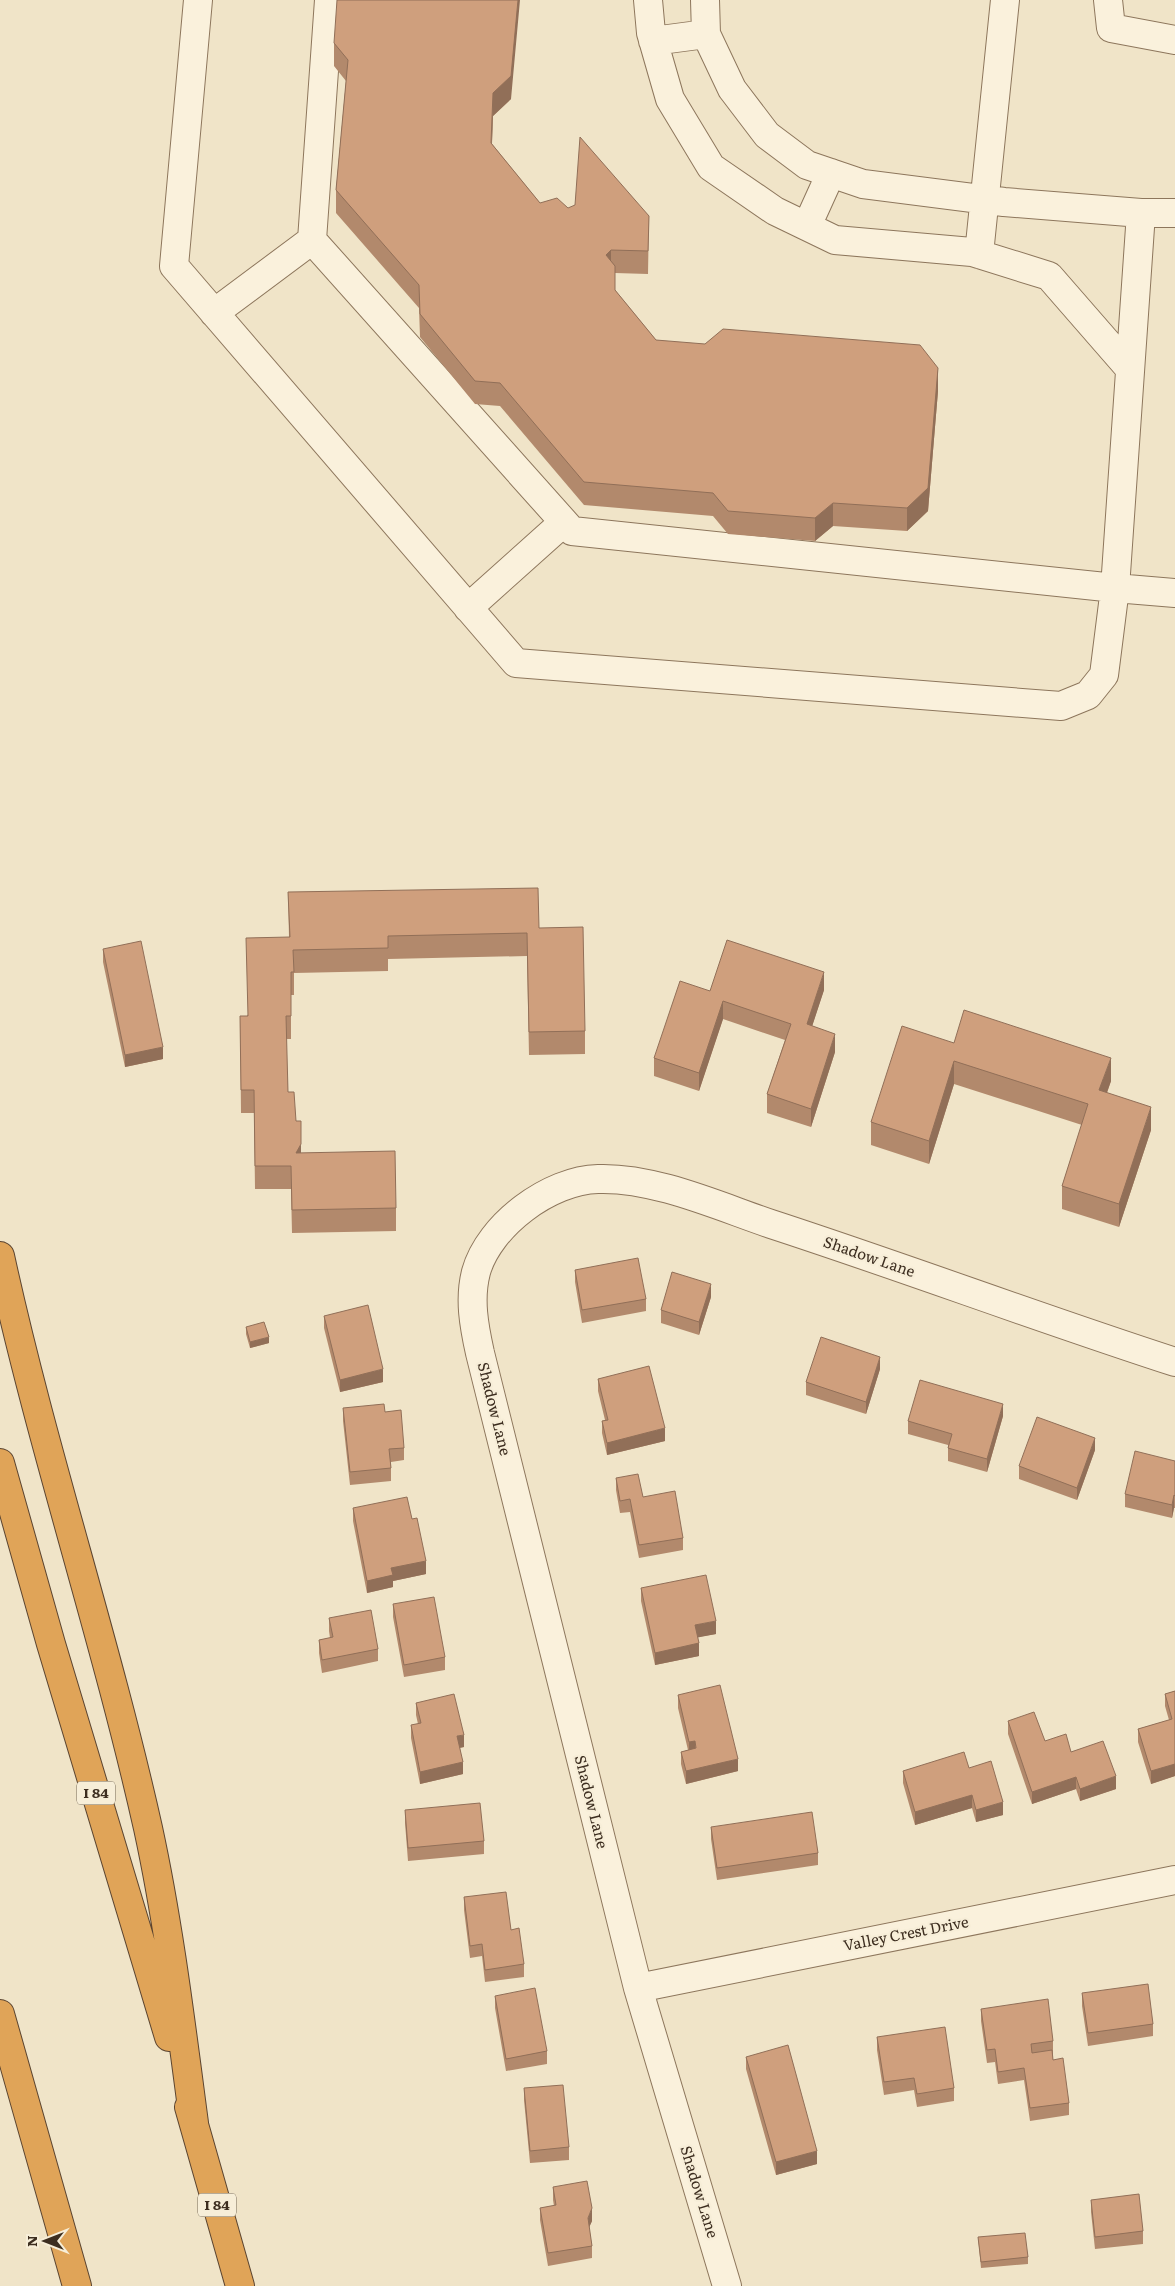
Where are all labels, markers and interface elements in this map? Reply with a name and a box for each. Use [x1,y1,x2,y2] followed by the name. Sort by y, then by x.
[821,1229,919,1282] street label: Shadow Lane
[473,1359,518,1458] street label: Shadow Lane
[570,1752,615,1851] street label: Shadow Lane
[77,1782,115,1805] road number: I 84
[841,1909,971,1956] street label: Valley Crest Drive
[675,2142,725,2241] street label: Shadow Lane
[198,2194,236,2216] road number: I 84
[20,2216,70,2266] north arrow
[21,2235,41,2247] text: N

